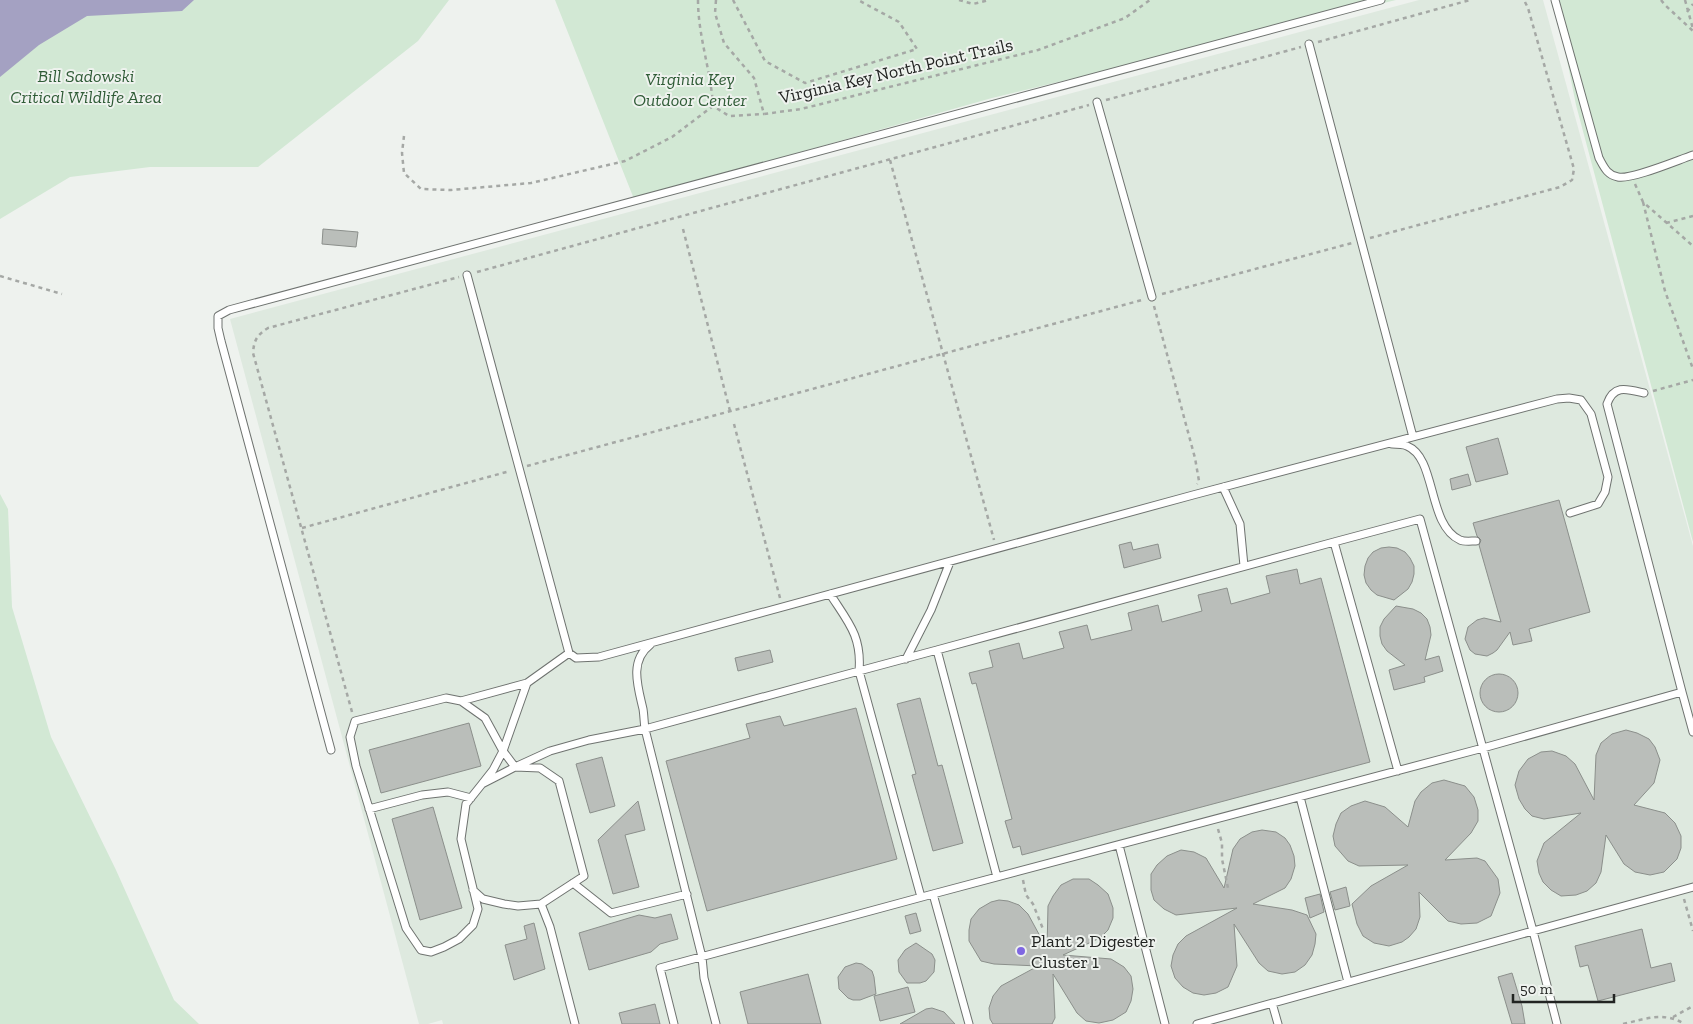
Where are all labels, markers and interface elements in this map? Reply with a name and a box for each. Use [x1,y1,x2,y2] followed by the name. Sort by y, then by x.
[776,33,1015,109] street label: Virginia Key North Point Trails
[10,65,162,108] park label: Bill Sadowski Critical Wildlife Area
[633,68,748,111] park label: Virginia Key Outdoor Center
[1031,930,1156,973] place label: Plant 2 Digester Cluster 1
[1015,945,1027,957] marker: Plant 2 Digester Cluster 1
[1513,972,1614,1004] scale bar
[1520,980,1553,998] text: 50 m

